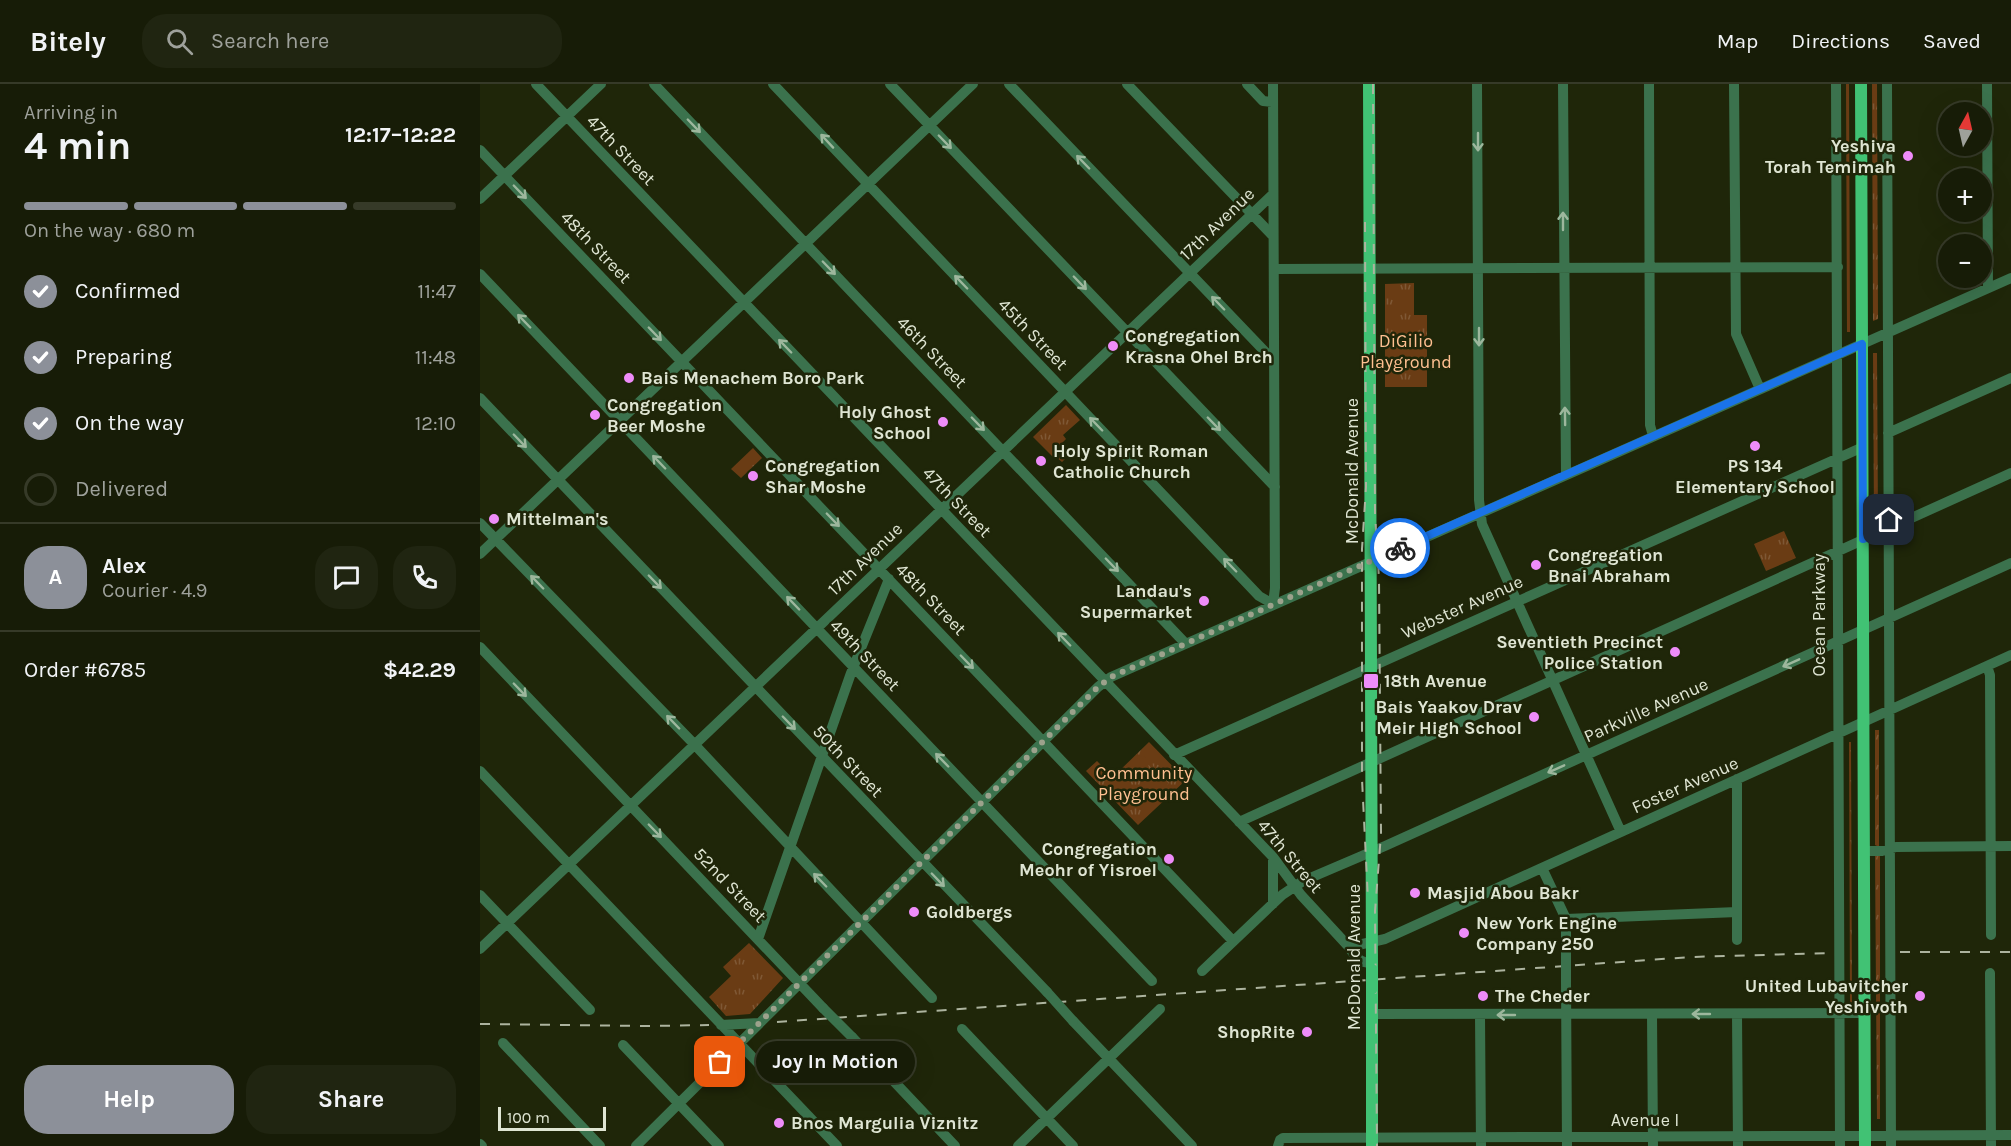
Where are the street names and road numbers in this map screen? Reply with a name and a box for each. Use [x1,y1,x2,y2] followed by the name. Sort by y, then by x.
[582,110,660,190] street label: 47th Street
[1175,183,1259,265] street label: 17th Avenue
[556,206,636,288] street label: 48th Street
[993,293,1073,375] street label: 45th Street
[892,311,972,393] street label: 46th Street
[1341,398,1363,544] street label: McDonald Avenue
[918,462,996,542] street label: 47th Street
[823,518,907,600] street label: 17th Avenue
[1808,553,1830,677] street label: Ocean Parkway
[891,558,971,640] street label: 48th Street
[1398,570,1526,644] street label: Webster Avenue
[825,614,905,696] street label: 49th Street
[1580,673,1712,747] street label: Parkville Avenue
[808,720,888,802] street label: 50th Street
[1628,752,1742,818] street label: Foster Avenue
[1253,815,1327,898] street label: 47th Street
[689,843,771,927] street label: 52nd Street
[1343,884,1365,1030] street label: McDonald Avenue
[1611,1109,1679,1131] street label: Avenue I

